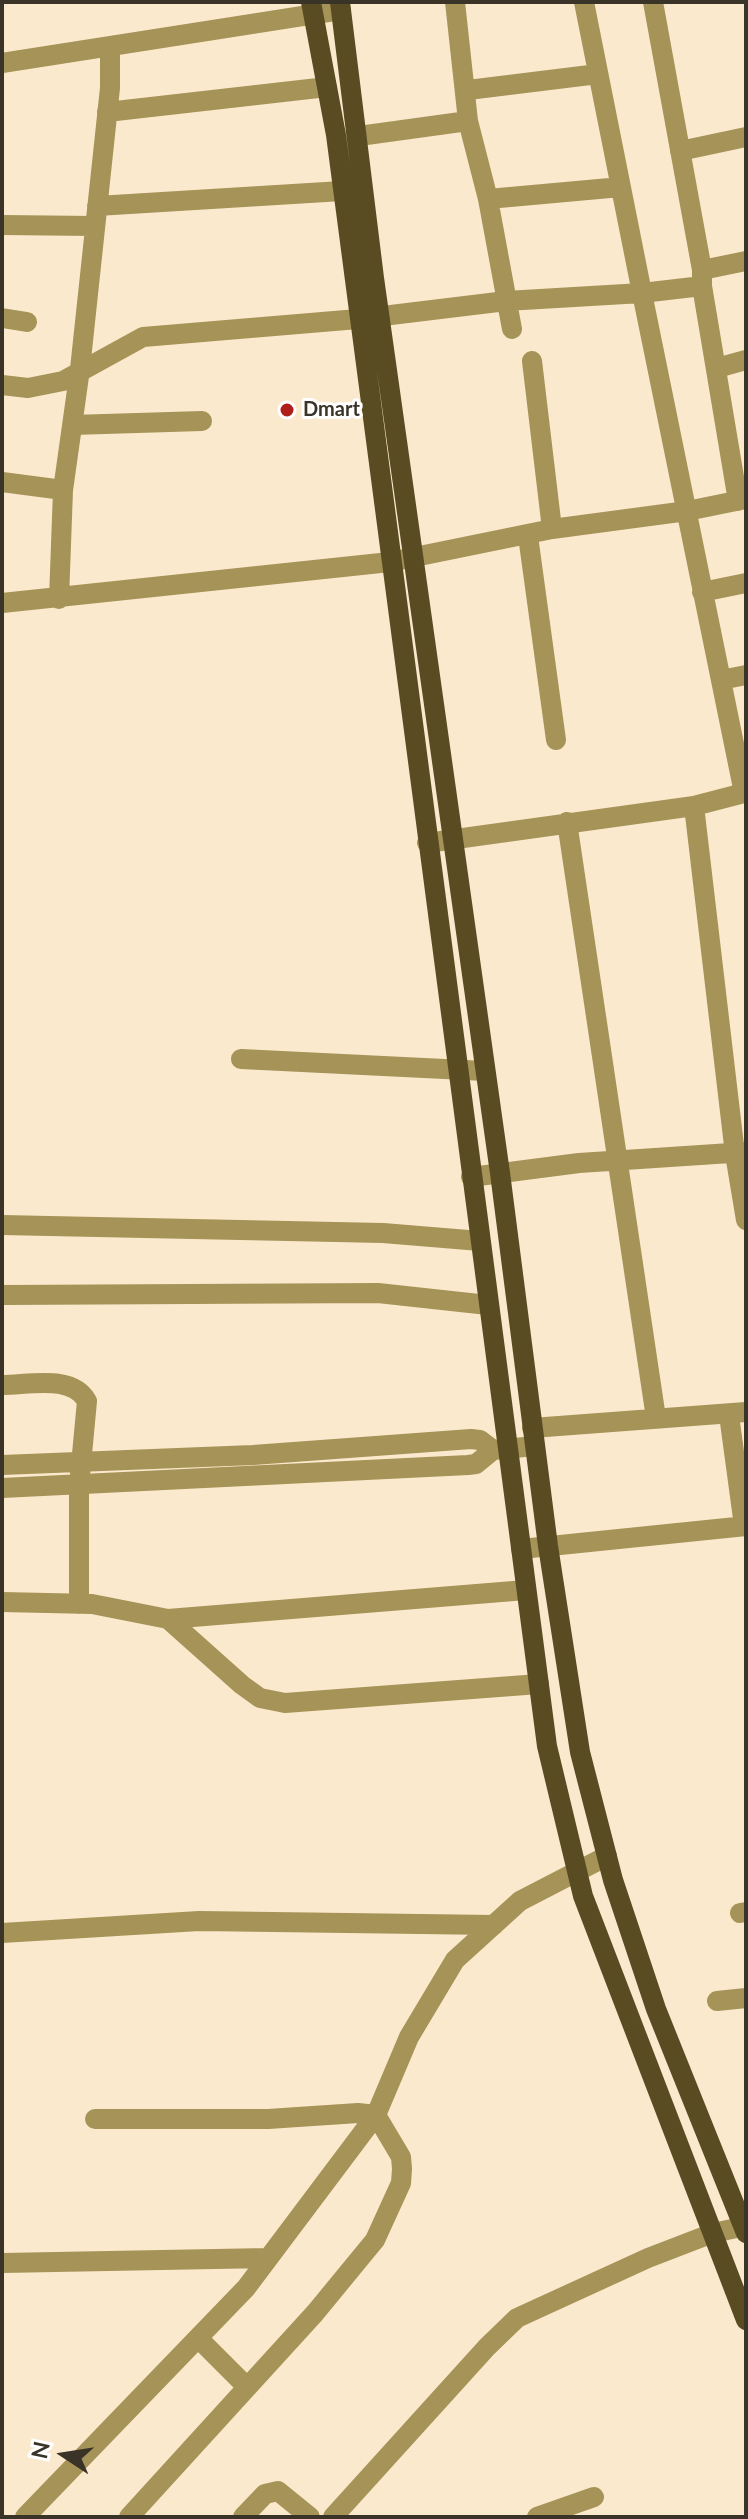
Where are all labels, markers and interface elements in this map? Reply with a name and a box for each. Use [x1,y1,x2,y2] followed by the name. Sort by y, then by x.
[303,398,360,422] place label: Dmart
[278,401,296,419] marker: Dmart
[24,2415,104,2495] north arrow
[25,2439,55,2461] text: N

